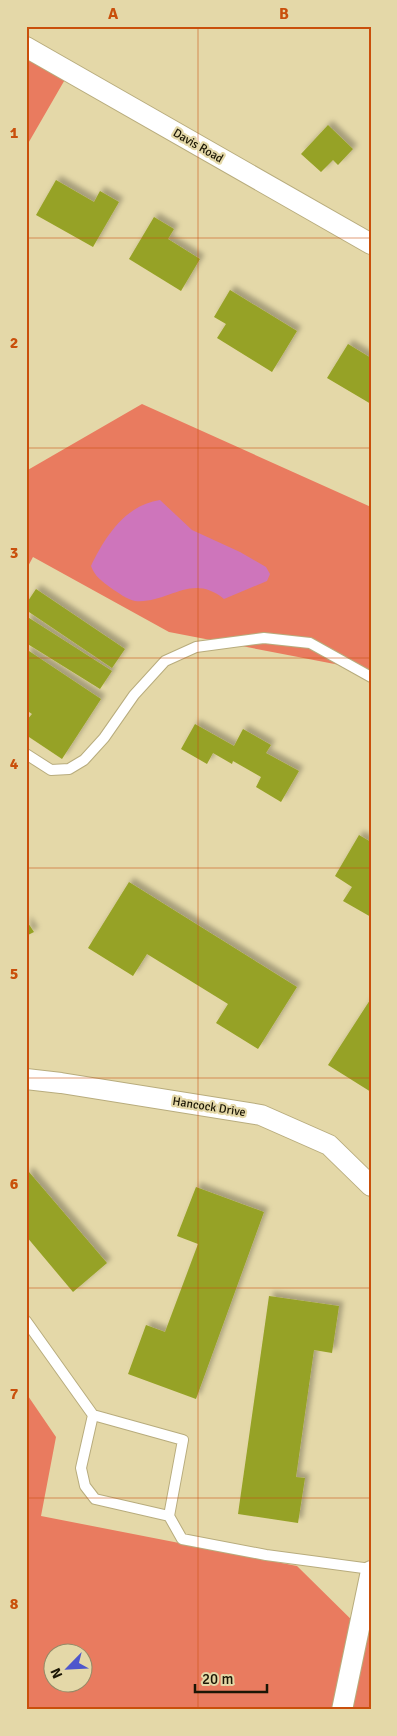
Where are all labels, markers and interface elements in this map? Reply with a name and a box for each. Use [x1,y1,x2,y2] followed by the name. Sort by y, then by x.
[108,4,119,24] text: A
[279,4,289,24] text: B
[10,123,19,143] text: 1
[170,126,226,166] street label: Davis Road
[10,333,18,353] text: 2
[10,543,18,563] text: 3
[10,754,19,774] text: 4
[10,964,18,984] text: 5
[171,1094,247,1120] street label: Hancock Drive
[10,1174,19,1194] text: 6
[10,1384,19,1404] text: 7
[10,1594,19,1614] text: 8
[42,1644,92,1694] north arrow
[195,1661,267,1693] scale bar
[47,1665,66,1681] text: N
[202,1670,233,1688] text: 20 m

